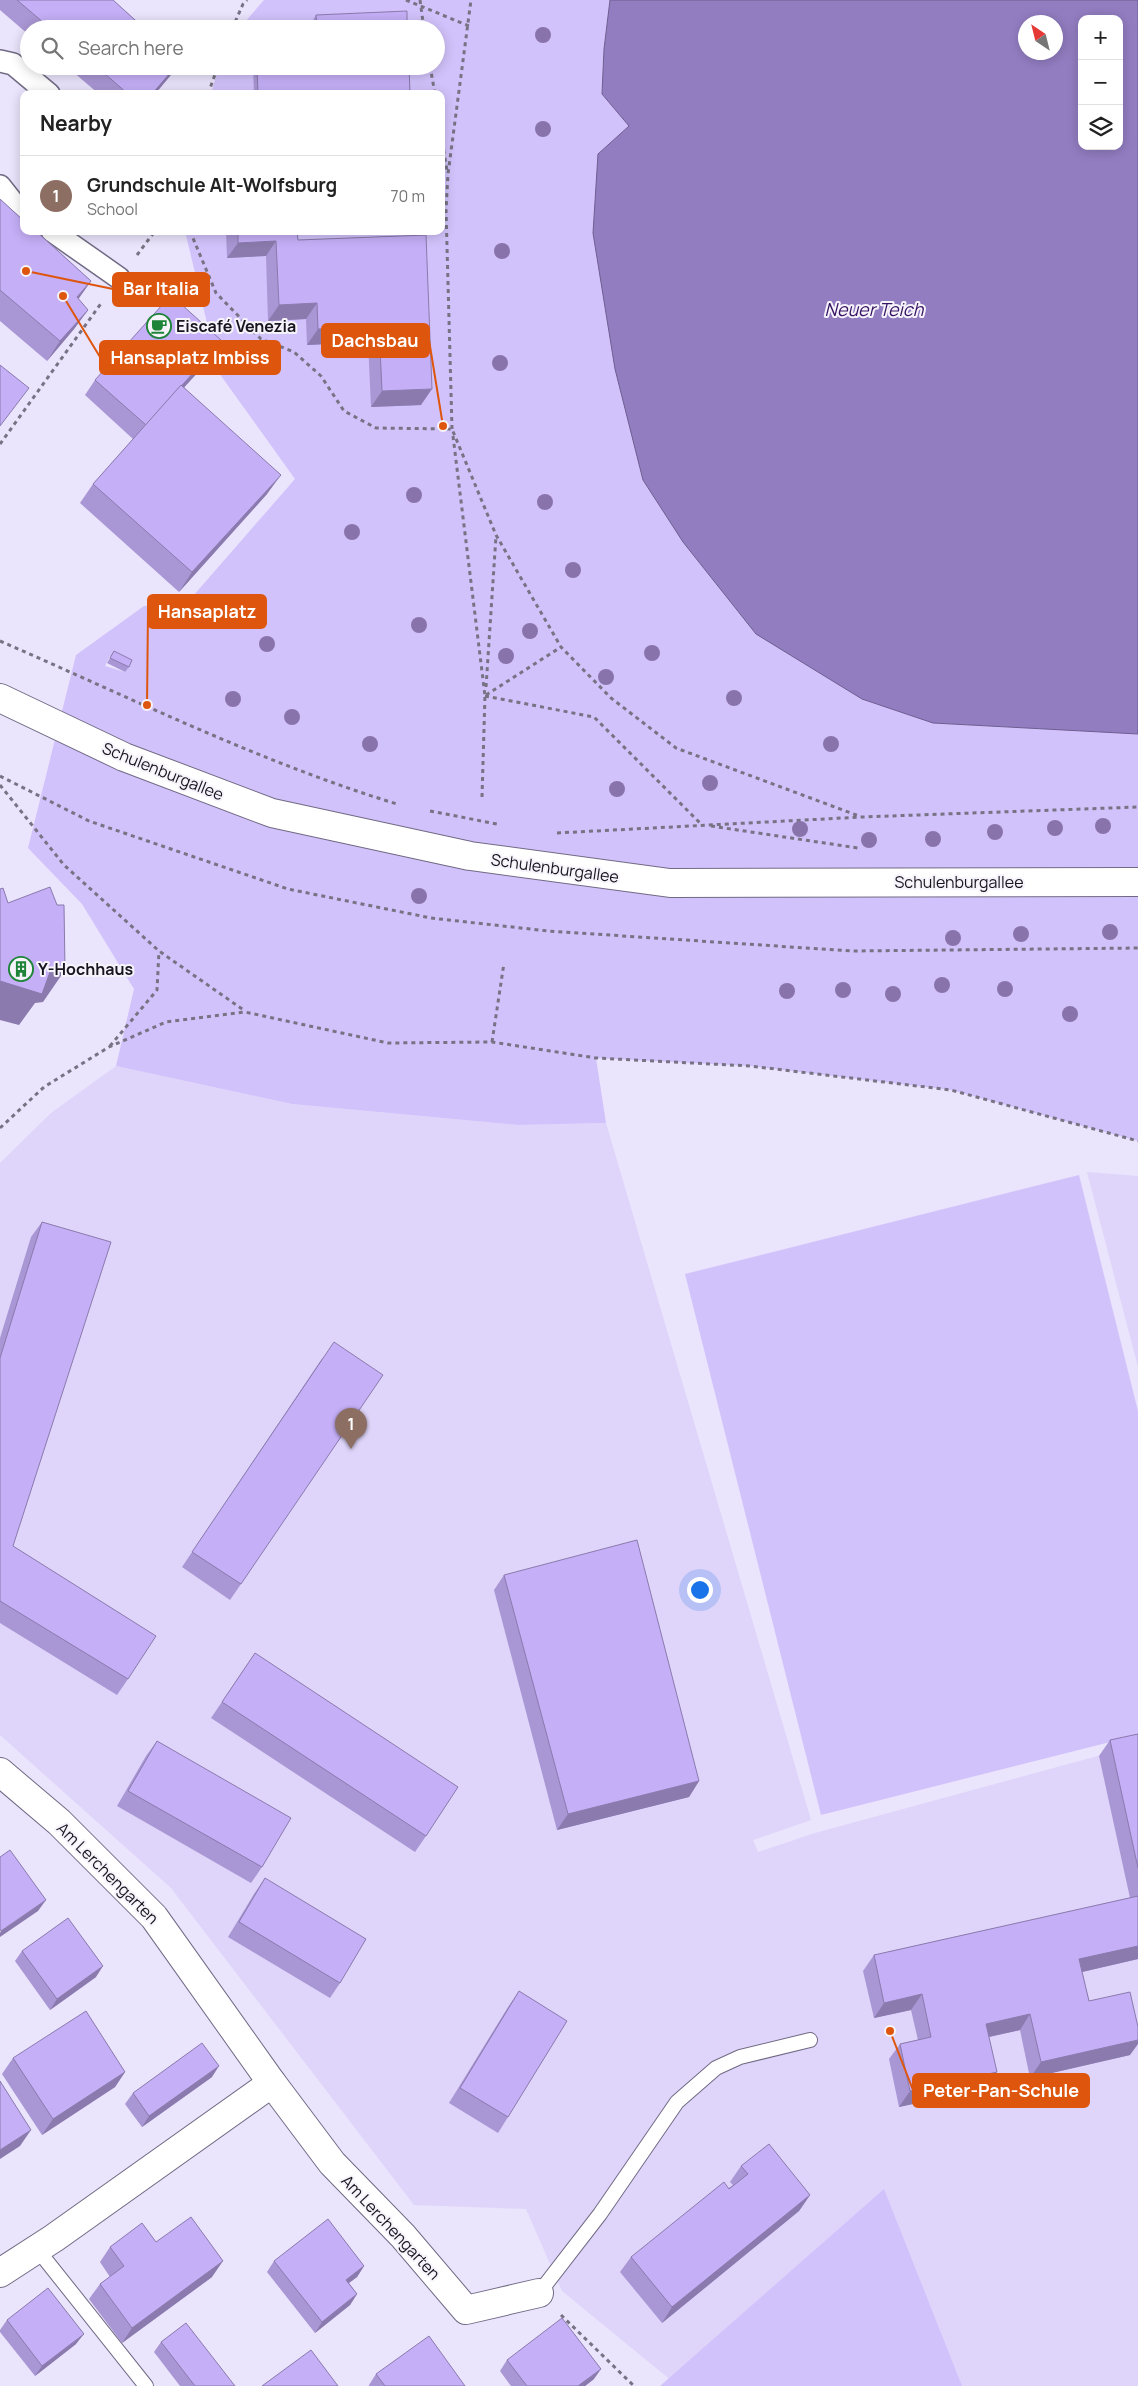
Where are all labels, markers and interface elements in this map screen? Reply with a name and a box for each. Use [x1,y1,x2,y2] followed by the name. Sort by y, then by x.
[1018,15,1063,60] north arrow
[1078,15,1123,150] map controls
[1078,15,1123,60] button: +
[20,20,445,75] search box
[38,34,66,62] icon: search
[78,35,184,61] text: Search here
[1078,60,1123,105] button: −
[1078,105,1123,150] button: layers
[40,109,112,137] text: Nearby
[87,172,337,198] text: Grundschule Alt-Wolfsburg
[52,185,60,207] text: 1
[390,185,425,207] text: 70 m
[87,198,138,220] text: School
[113,273,209,306] callout: Bar Italia
[123,276,199,300] text: Bar Italia
[825,297,925,321] water label: Neuer Teich
[146,313,172,339] cafe icon: Eiscafé Venezia
[176,315,296,337] place label: Eiscafé Venezia
[322,324,429,357] callout: Dachsbau
[331,328,419,352] text: Dachsbau
[100,341,280,374] callout: Hansaplatz Imbiss
[110,345,270,369] text: Hansaplatz Imbiss
[148,595,266,628] callout: Hansaplatz
[158,599,256,623] text: Hansaplatz
[99,737,227,805] street label: Schulenburgallee
[490,848,620,888] street label: Schulenburgallee
[894,871,1024,893] street label: Schulenburgallee
[8,956,34,982] building icon: Y-Hochhaus
[38,958,133,980] place label: Y-Hochhaus
[335,1408,367,1449] pin: 1
[687,1577,713,1603] your location
[52,1817,164,1929] street label: Am Lerchengarten
[913,2074,1089,2107] callout: Peter-Pan-Schule
[923,2078,1079,2102] text: Peter-Pan-Schule
[337,2170,445,2284] street label: Am Lerchengarten

